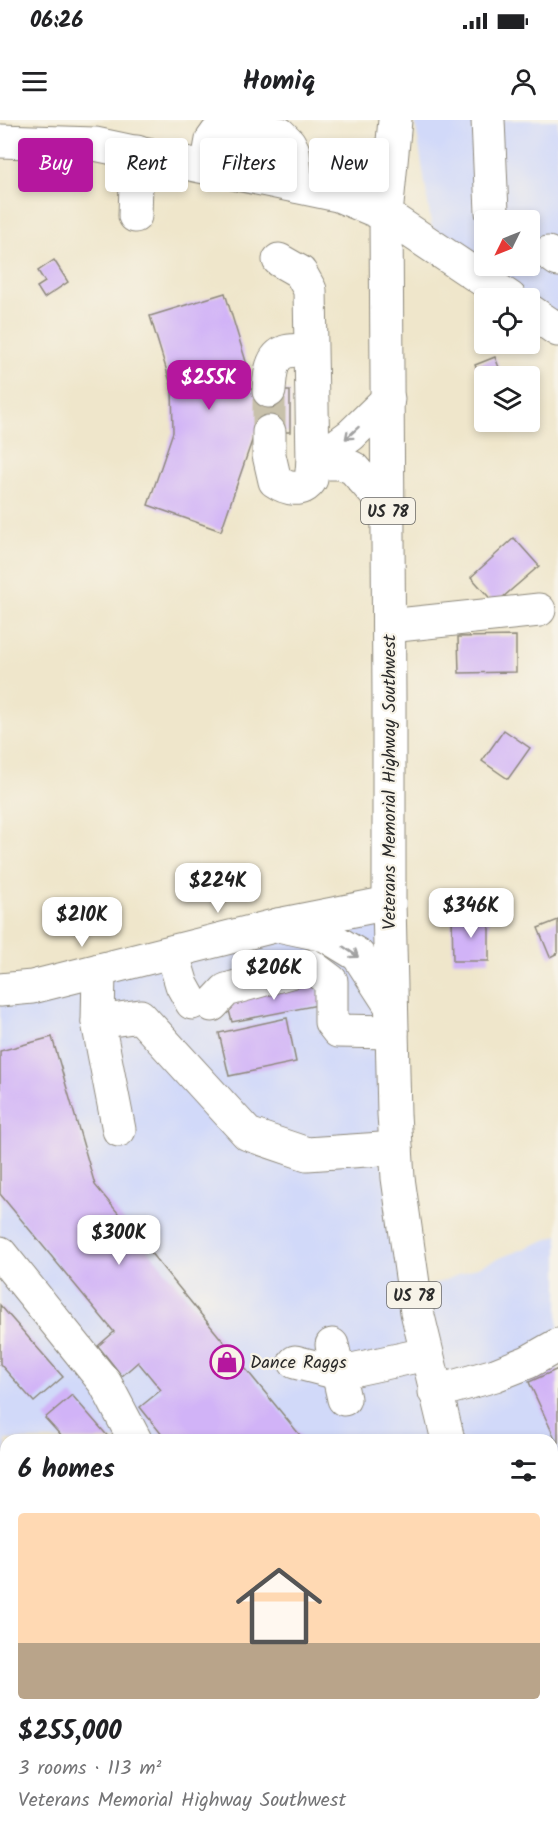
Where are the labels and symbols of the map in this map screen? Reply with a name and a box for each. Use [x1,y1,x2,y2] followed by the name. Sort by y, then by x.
[474,210,540,276] north arrow
[167,360,251,411] pin: $255K
[345,426,360,440] one-way arrow
[361,498,415,524] road number: US 78
[376,633,405,930] street label: Veterans Memorial Highway Southwest
[176,863,260,914] pin: $224K
[429,888,513,939] pin: $346K
[40,897,124,948] pin: $210K
[343,945,360,958] one-way arrow
[232,950,316,1001] pin: $206K
[77,1215,161,1266] pin: $300K
[387,1282,441,1308] road number: US 78
[209,1344,245,1380] shop icon: Dance Raggs
[250,1349,347,1378] place label: Dance Raggs

